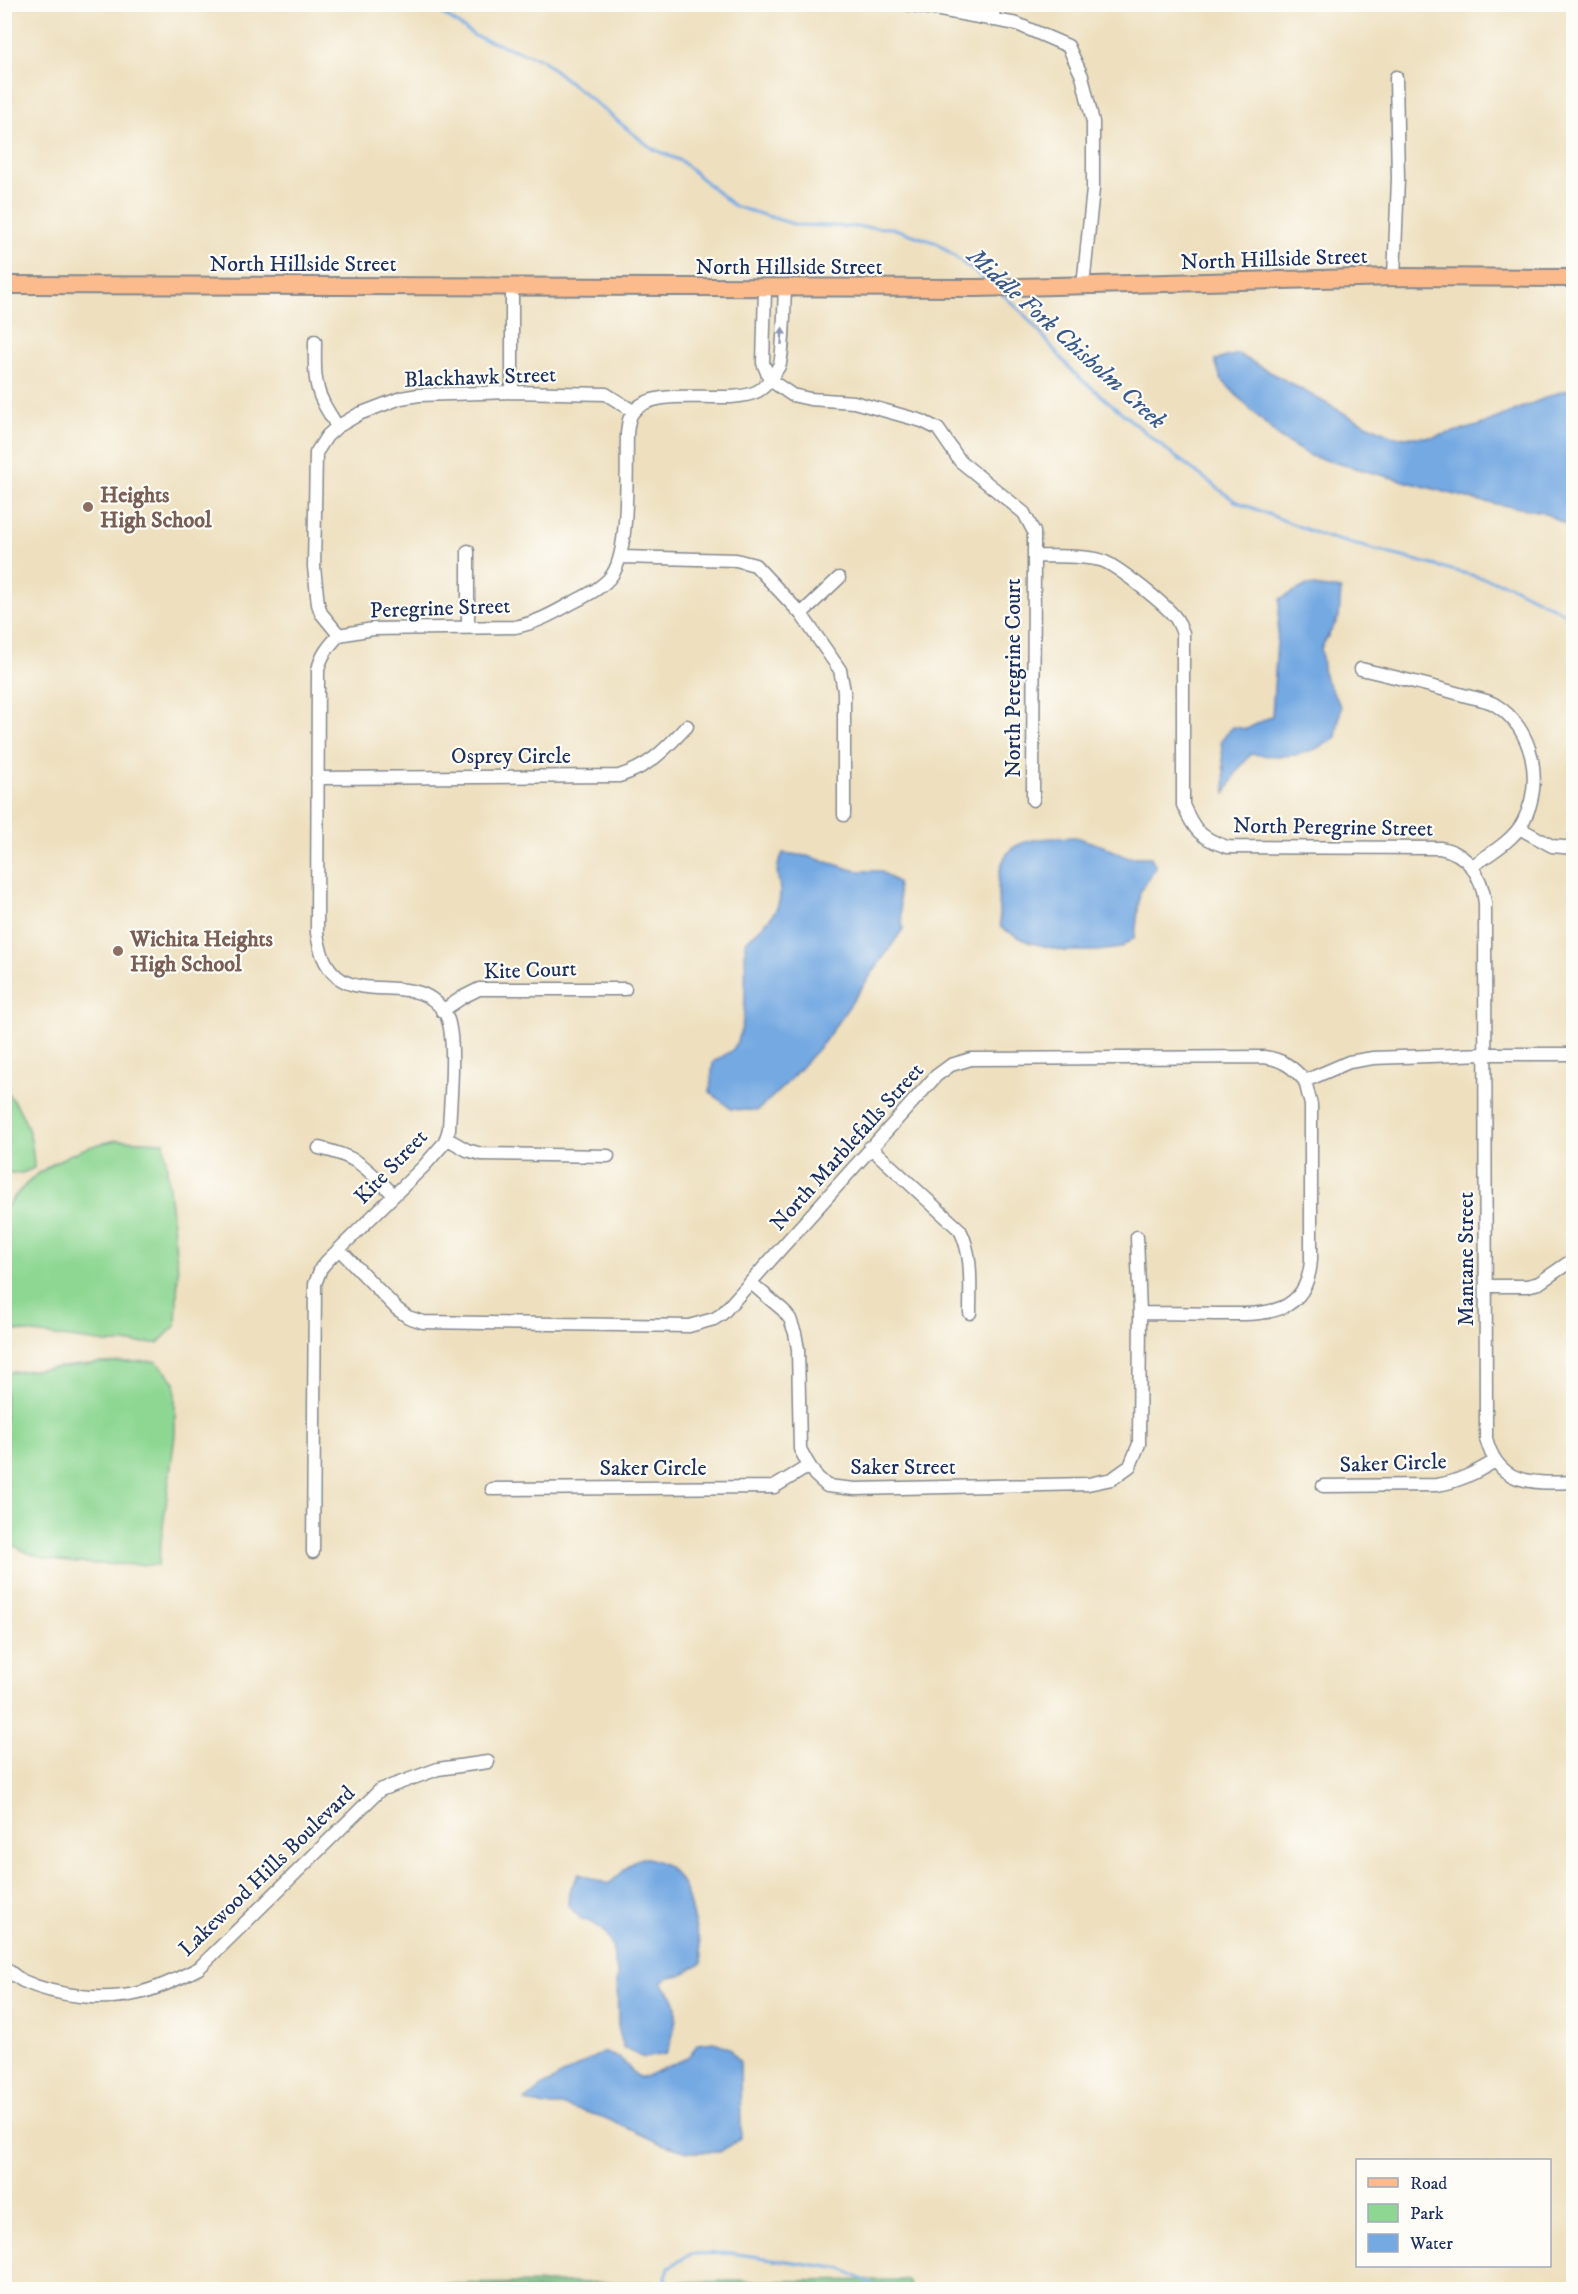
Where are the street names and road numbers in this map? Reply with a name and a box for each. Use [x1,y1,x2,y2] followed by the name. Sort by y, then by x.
[1180,243,1368,276] street label: North Hillside Street
[210,251,396,278] street label: North Hillside Street
[696,254,882,281] street label: North Hillside Street
[403,361,557,394] street label: Blackhawk Street
[1000,578,1027,778] street label: North Peregrine Court
[369,593,511,624] street label: Peregrine Street
[451,743,571,770] street label: Osprey Circle
[1233,812,1433,843] street label: North Peregrine Street
[483,955,577,986] street label: Kite Court
[765,1057,930,1237] street label: North Marblefalls Street
[349,1124,433,1210] street label: Kite Street
[1453,1192,1480,1326] street label: Mantane Street
[1339,1448,1447,1479] street label: Saker Circle
[850,1454,956,1481] street label: Saker Street
[599,1455,707,1482] street label: Saker Circle
[173,1780,361,1962] street label: Lakewood Hills Boulevard

